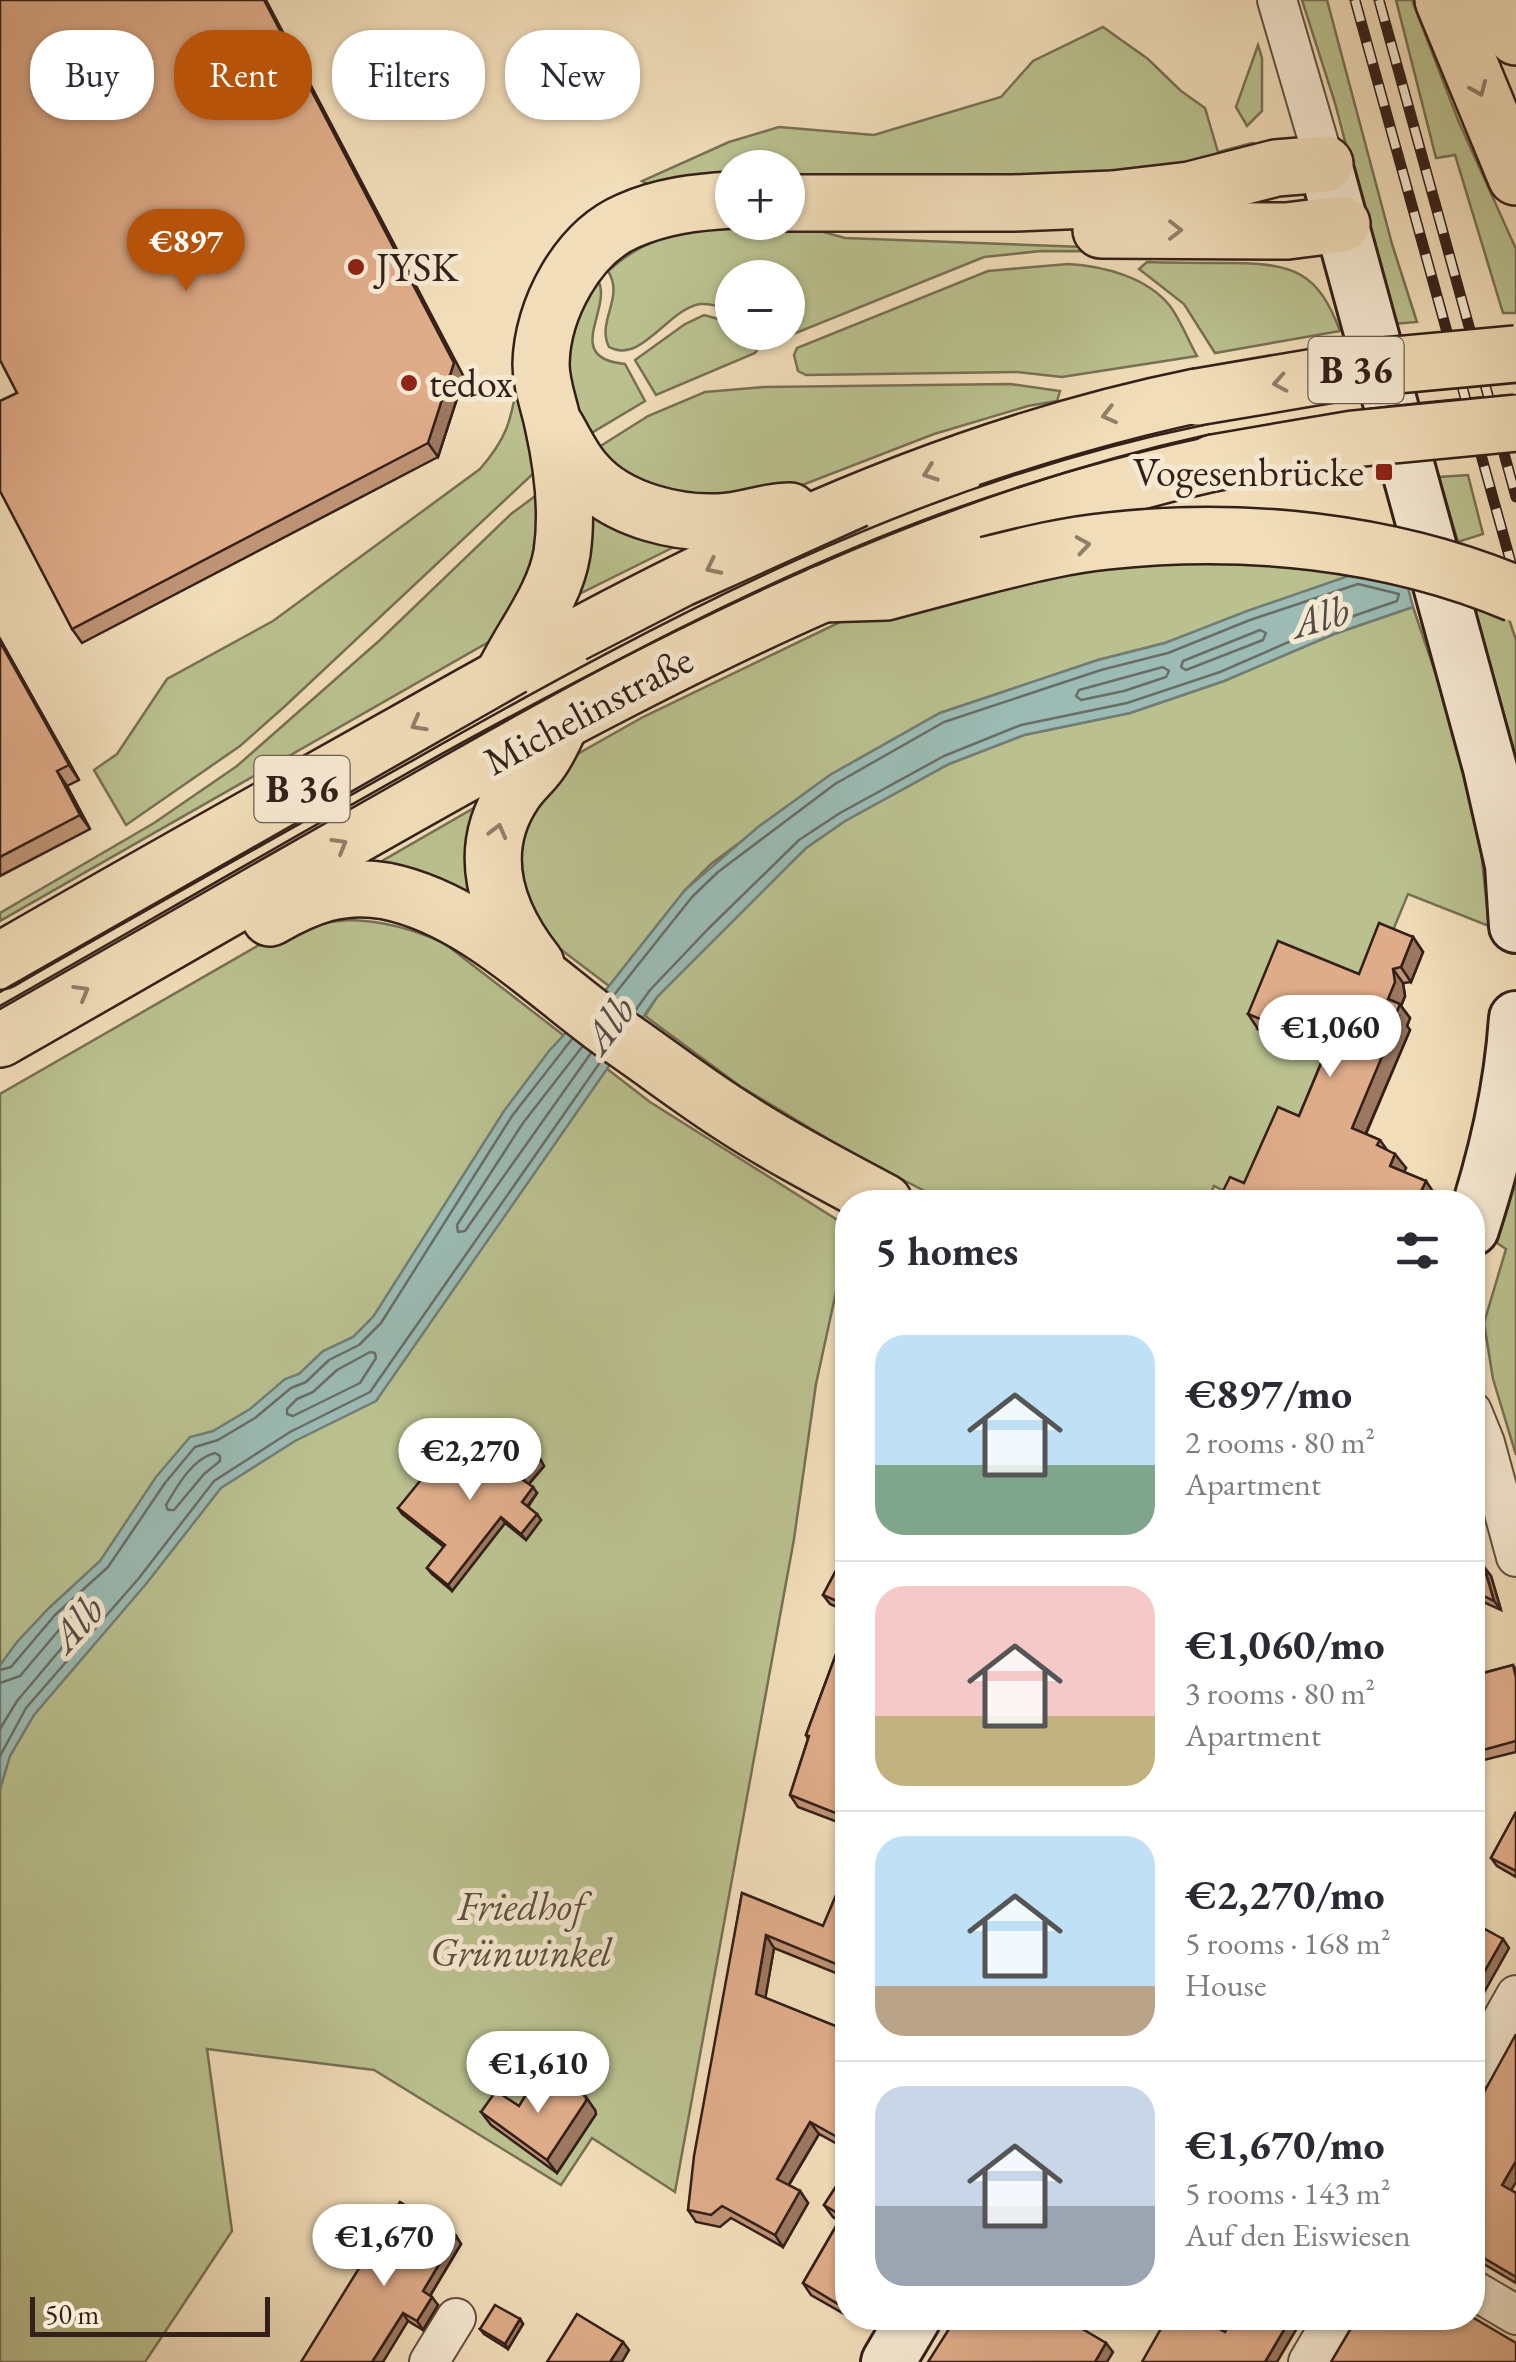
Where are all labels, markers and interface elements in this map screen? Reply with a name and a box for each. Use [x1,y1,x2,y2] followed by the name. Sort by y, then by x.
[30,30,154,120] chip: Buy
[174,30,312,120] chip: Rent
[332,30,485,120] chip: Filters
[505,30,640,120] chip: New
[1467,78,1487,96] one-way arrow
[715,150,805,350] map controls
[715,150,805,240] button: +
[127,209,245,294] pin: €897
[1168,219,1184,241] one-way arrow
[149,220,223,262] text: €897
[373,241,459,293] place label: JYSK
[345,256,367,278] marker: JYSK
[715,260,805,350] button: −
[1308,337,1404,403] road number: B 36
[429,357,513,409] place label: tedox
[1272,371,1289,392] one-way arrow
[398,372,420,394] marker: tedox
[1101,403,1118,424] one-way arrow
[1133,446,1364,498] place label: Vogesenbrücke
[923,461,940,482] one-way arrow
[1373,461,1395,483] marker: Vogesenbrücke
[1074,535,1091,556] one-way arrow
[705,555,723,575] one-way arrow
[1282,582,1356,652] water label: Alb
[475,633,701,787] street label: Michelinstraße
[411,712,429,731] one-way arrow
[254,756,350,822] road number: B 36
[486,823,507,840] one-way arrow
[330,837,348,857] one-way arrow
[71,985,89,1005] one-way arrow
[567,985,648,1066] water label: Alb
[1249,995,1411,1080] pin: €1,060
[1280,1006,1380,1048] text: €1,060
[875,1223,1018,1278] text: 5 homes
[1390,1223,1445,1278] icon: filters
[1185,1366,1352,1421] text: €897/mo
[955,1375,1075,1495] icon: home
[389,1418,551,1503] pin: €2,270
[1185,1421,1375,1463] text: 2 rooms · 80 m²
[420,1429,520,1471] text: €2,270
[1185,1463,1321,1505] text: Apartment
[35,1583,116,1665] water label: Alb
[1185,1617,1385,1672] text: €1,060/mo
[955,1626,1075,1746] icon: home
[1185,1672,1375,1714] text: 3 rooms · 80 m²
[1185,1714,1321,1756] text: Apartment
[1185,1867,1385,1922] text: €2,270/mo
[955,1876,1075,1996] icon: home
[430,1880,614,1978] park label: Friedhof Grünwinkel
[1185,1922,1391,1964] text: 5 rooms · 168 m²
[1185,1964,1266,2006] text: House
[457,2031,619,2116] pin: €1,610
[488,2042,588,2084] text: €1,610
[1185,2117,1385,2172] text: €1,670/mo
[955,2126,1075,2246] icon: home
[1185,2172,1391,2214] text: 5 rooms · 143 m²
[303,2204,465,2289] pin: €1,670
[1185,2214,1411,2256] text: Auf den Eiswiesen
[334,2215,434,2257] text: €1,670
[30,2292,270,2336] scale bar
[45,2296,99,2332] text: 50 m

